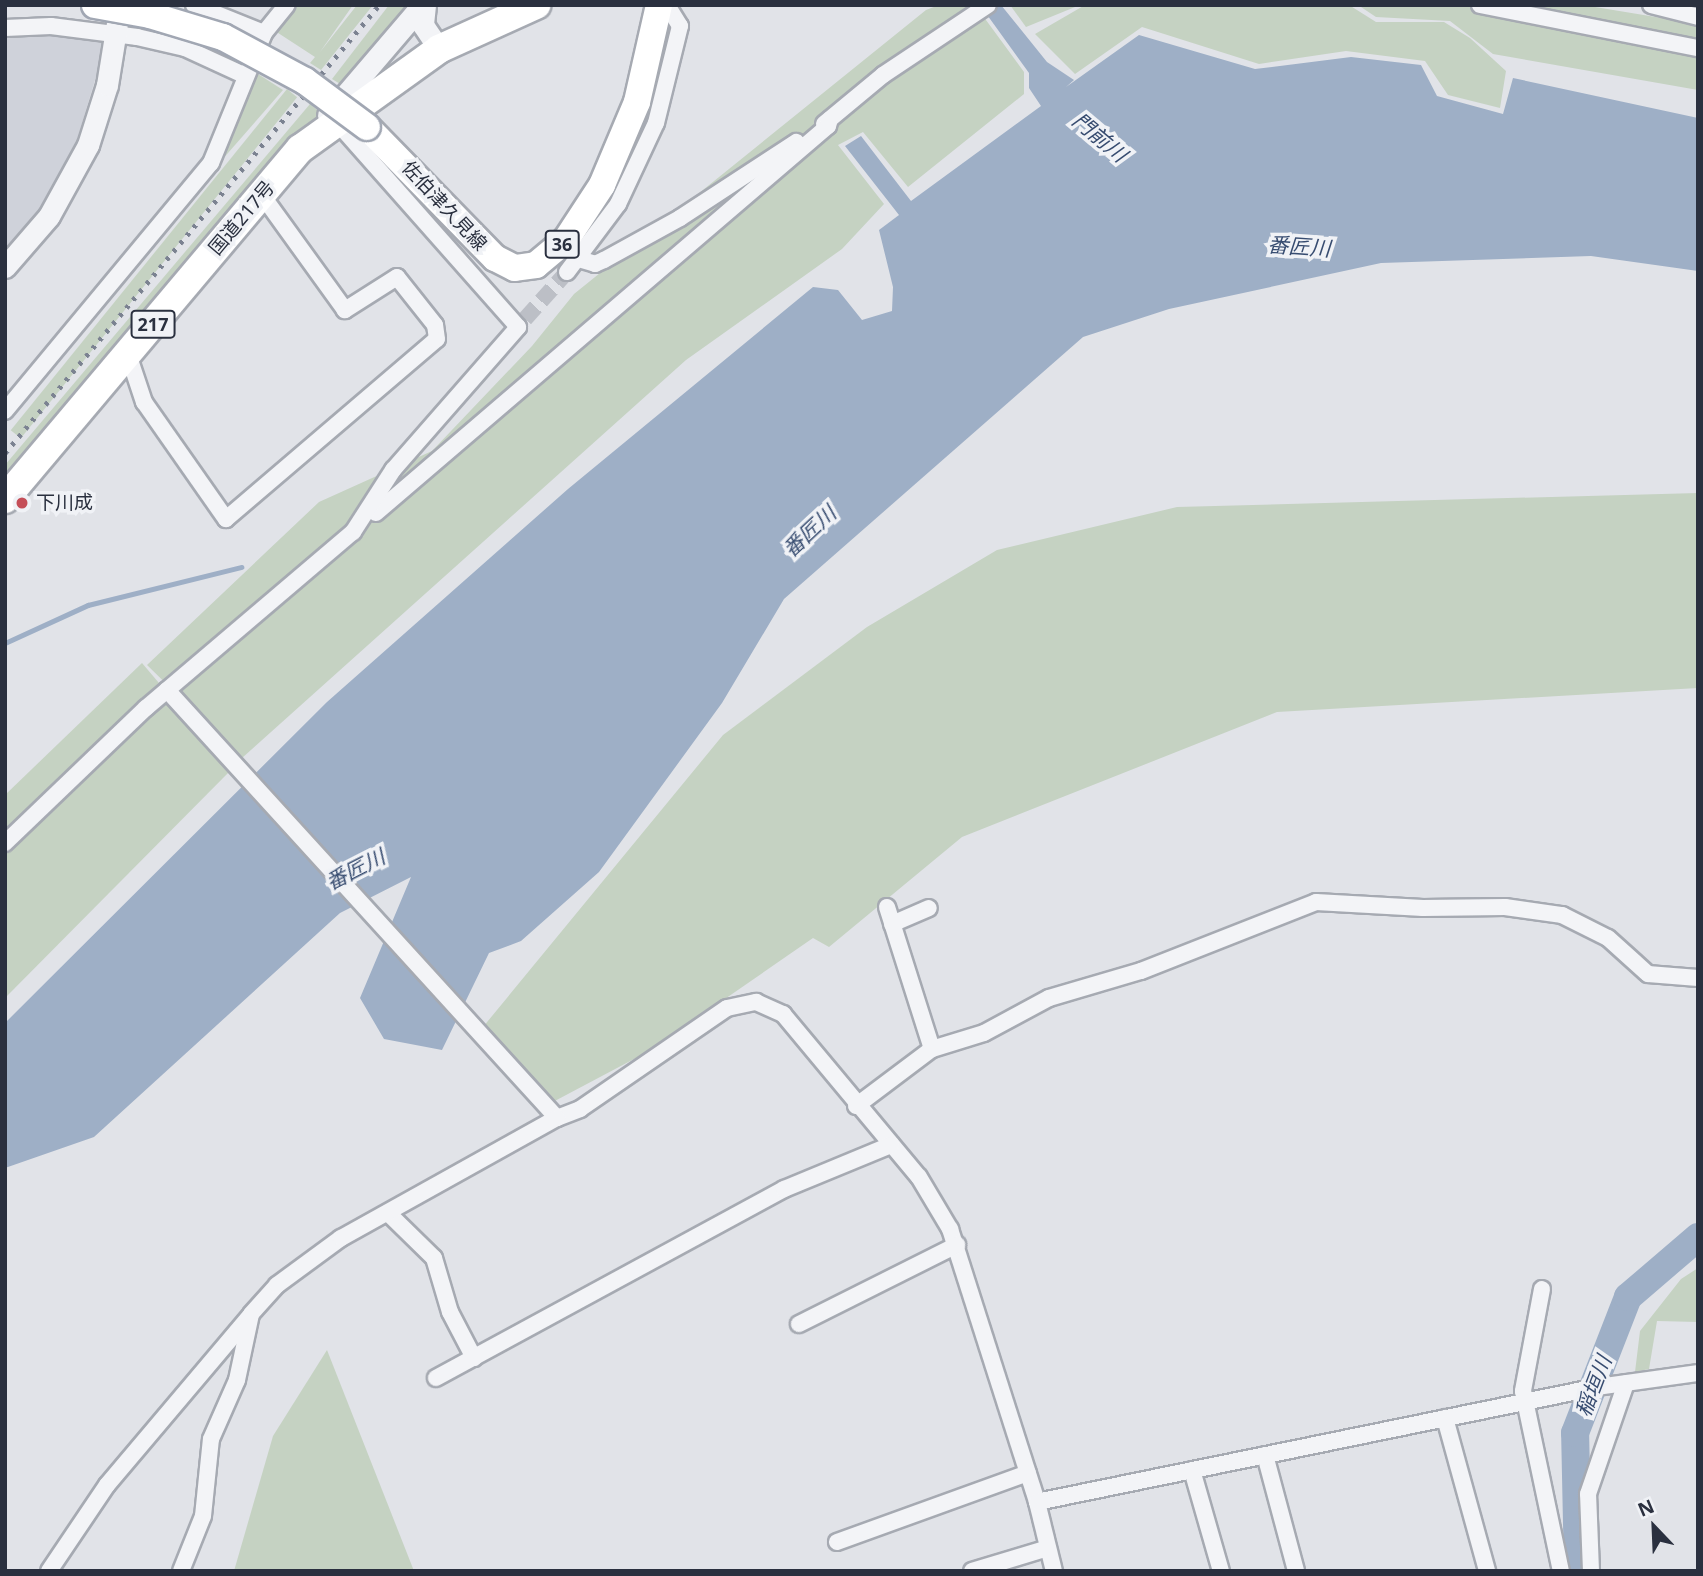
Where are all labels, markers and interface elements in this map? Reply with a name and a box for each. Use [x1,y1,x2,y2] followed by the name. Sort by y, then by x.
[1068,107,1132,167] water label: 門前川
[397,157,491,255] street label: 佐伯津久見線
[204,176,280,260] street label: 国道217号
[544,230,580,258] road number: 36
[1267,231,1331,261] water label: 番匠川
[130,310,176,338] road number: 217
[36,492,93,514] place label: 下川成
[14,495,30,511] marker: 下川成
[777,500,841,562] water label: 番匠川
[321,843,389,895] water label: 番匠川
[1570,1352,1616,1420] water label: 稲垣川
[1619,1492,1689,1562] north arrow
[1634,1493,1658,1523] text: N

